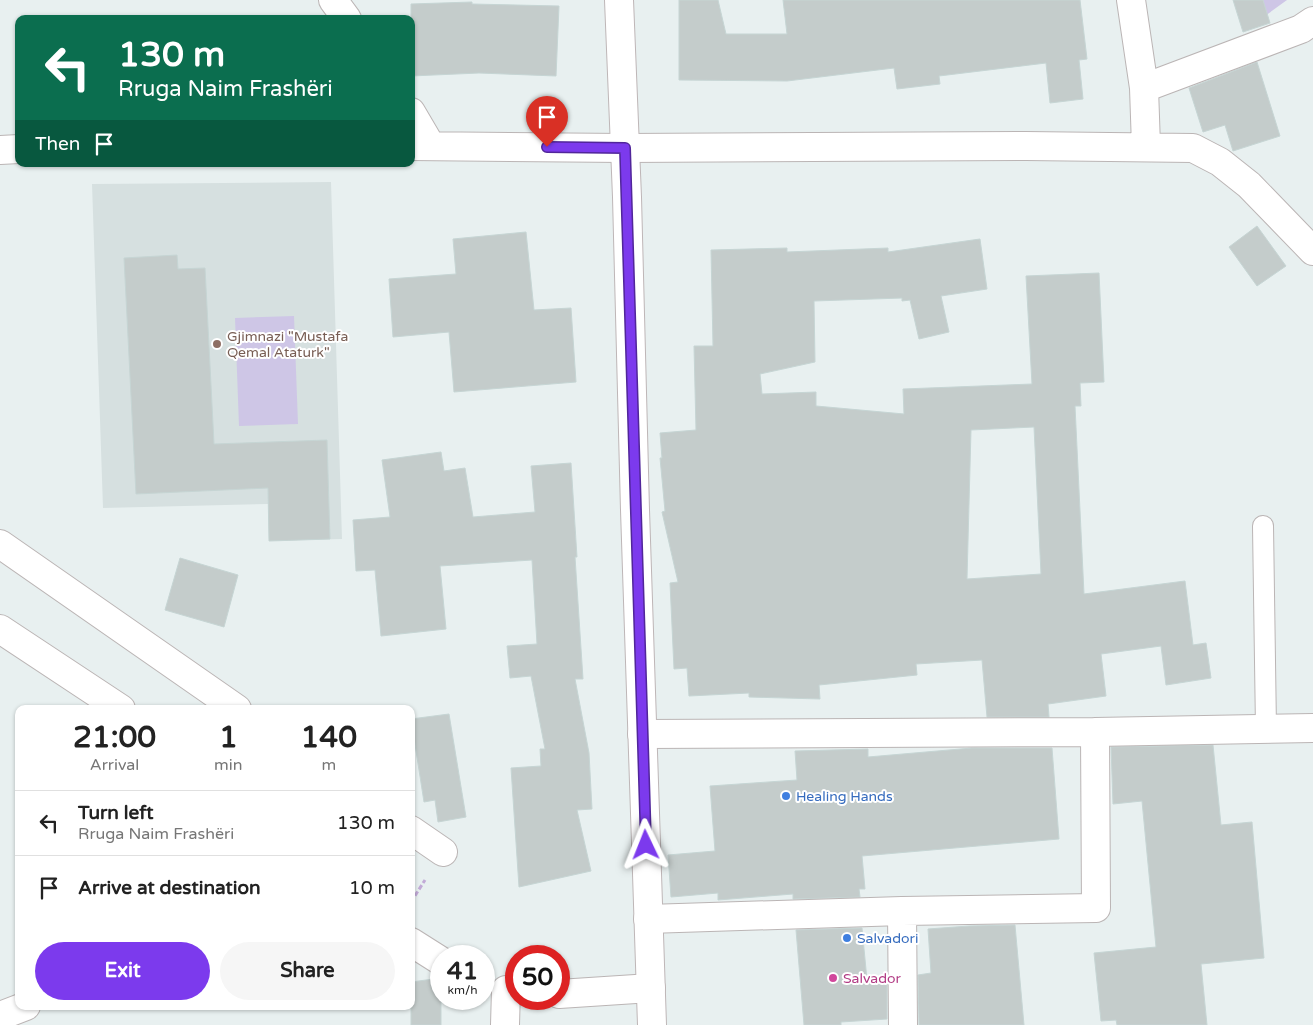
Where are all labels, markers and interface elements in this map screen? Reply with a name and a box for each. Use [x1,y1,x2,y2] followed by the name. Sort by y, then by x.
[118,34,225,76] text: 130 m
[35,35,100,100] icon: left
[118,76,333,102] text: Rruga Naim Frashëri
[526,96,568,147] pin
[533,103,561,131] icon: arrive
[90,130,118,158] icon: arrive
[35,133,80,155] text: Then
[227,328,348,361] place label: Gjimnazi "Mustafa Qemal Ataturk"
[211,338,223,350] marker: Gjimnazi "Mustafa Qemal Ataturk"
[73,719,156,756] text: 21:00
[219,719,238,756] text: 1
[301,719,357,756] text: 140
[90,755,139,775] text: Arrival
[214,755,243,775] text: min
[321,755,336,775] text: m
[796,788,893,805] place label: Healing Hands
[780,790,792,802] marker: Healing Hands
[78,802,154,824] text: Turn left
[35,809,63,837] icon: left
[337,812,395,834] text: 130 m
[619,818,671,870] position arrow
[78,824,234,844] text: Rruga Naim Frashëri
[35,874,63,902] icon: arrive
[78,877,261,899] text: Arrive at destination
[349,877,395,899] text: 10 m
[857,930,918,947] place label: Salvadori
[841,932,853,944] marker: Salvadori
[35,942,210,1000] button: Exit
[220,942,395,1000] button: Share
[505,945,570,1010] speed limit sign: 50
[447,956,478,986] text: 41
[843,970,902,987] place label: Salvador
[827,972,839,984] marker: Salvador
[447,983,478,997] text: km/h

